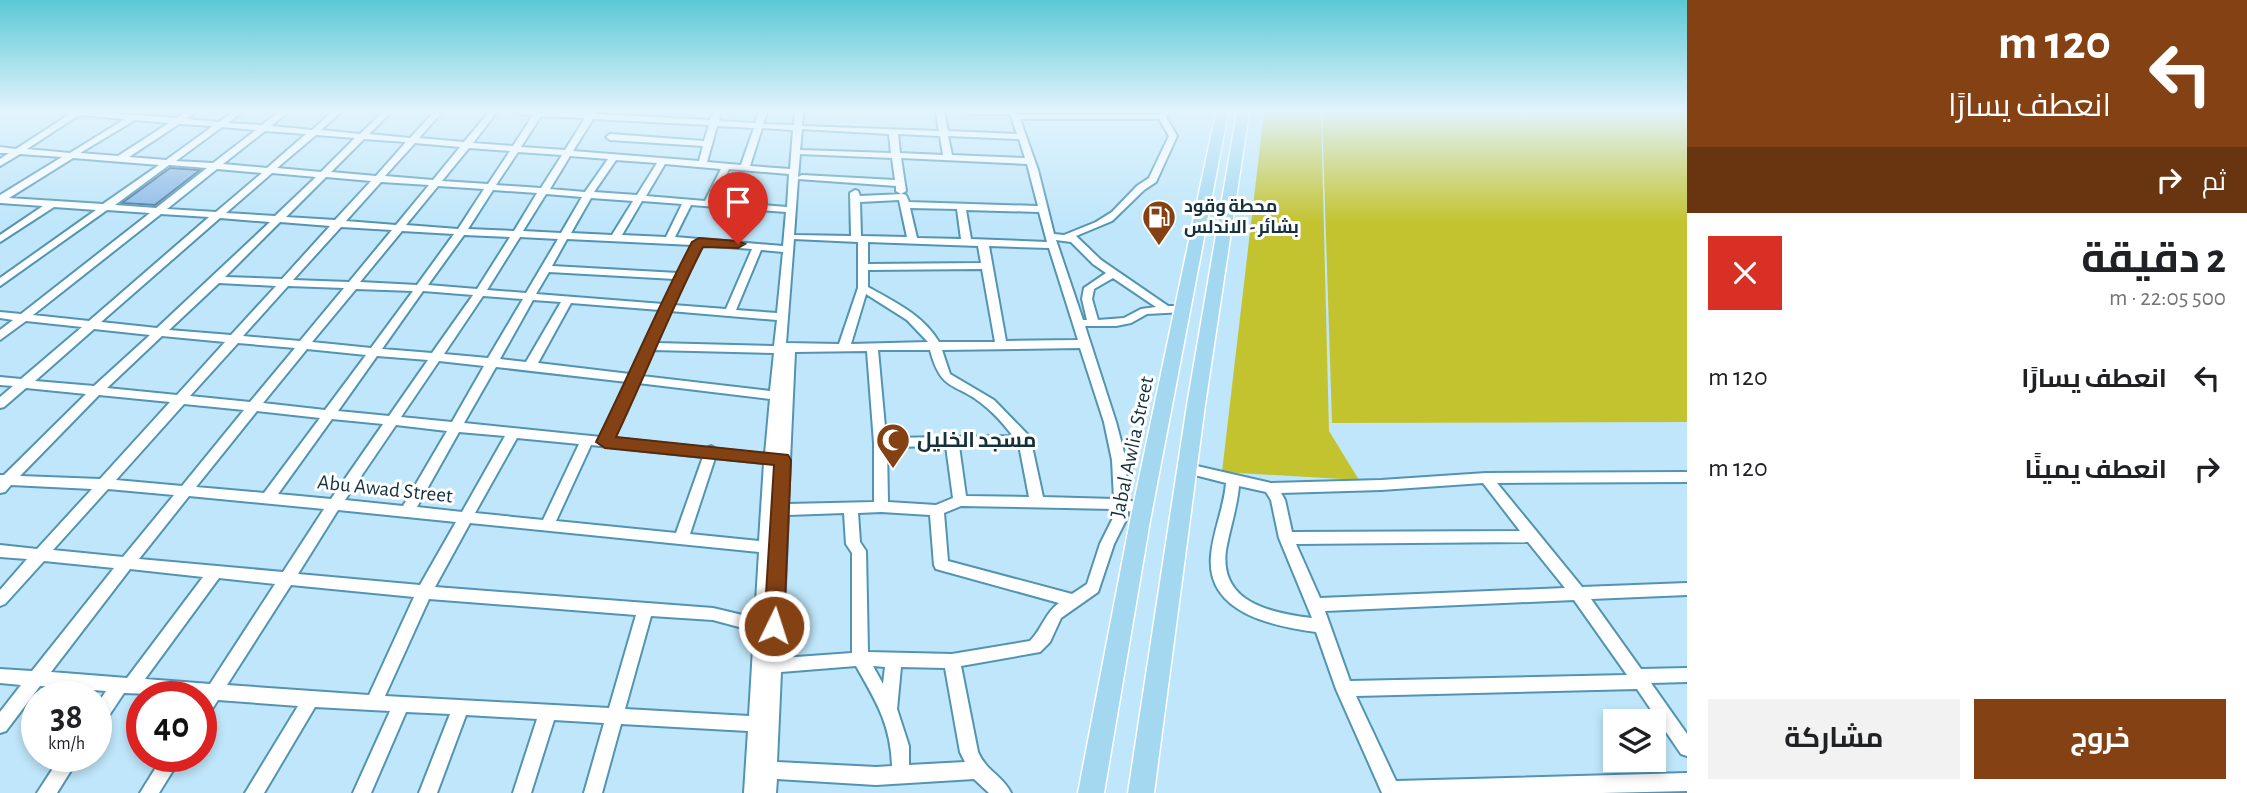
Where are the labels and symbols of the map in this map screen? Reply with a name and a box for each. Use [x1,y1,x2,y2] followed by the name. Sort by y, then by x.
[708,172,768,244] pin
[1140,198,1178,247] fuel station icon: محطة وقود بشائر - الاندلس
[1184,198,1299,238] place label: محطة وقود بشائر - الاندلس
[1107,374,1157,519] street label: Jabal Awlia Street
[874,421,912,470] mosque icon: مسجد الخليل
[917,430,1037,452] place label: مسجد الخليل
[316,471,454,507] street label: Abu Awad Street
[737,589,811,663] position arrow
[126,681,217,772] speed limit sign: 40

